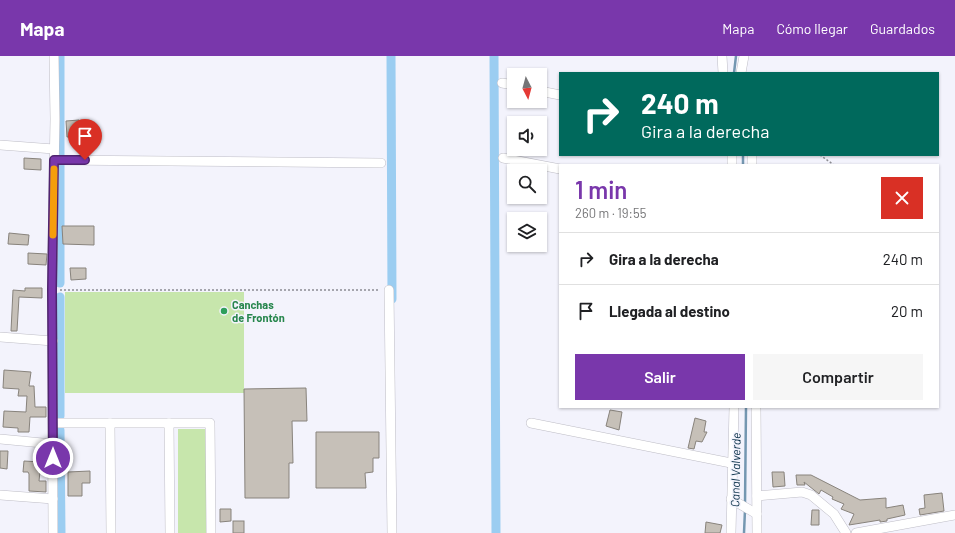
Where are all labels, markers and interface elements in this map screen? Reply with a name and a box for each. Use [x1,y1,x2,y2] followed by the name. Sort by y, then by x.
[20,17,64,40] text: Mapa
[722,20,754,37] text: Mapa
[776,20,848,37] text: Cómo llegar
[870,20,935,37] text: Guardados
[507,68,547,108] north arrow
[507,68,547,252] map controls
[641,86,719,120] text: 240 m
[575,88,627,140] icon: right
[507,116,547,156] button: sound
[68,119,102,160] pin
[641,120,769,142] text: Gira a la derecha
[74,125,96,147] icon: arrive
[507,164,547,204] button: search
[575,175,627,204] text: 1 min
[881,177,923,219] button: close
[575,205,646,221] text: 260 m · 19:55
[507,212,547,252] button: layers
[575,248,597,270] icon: right
[609,250,719,268] text: Gira a la derecha
[883,250,923,268] text: 240 m
[232,298,285,324] place label: Canchas de Frontón
[575,300,597,322] icon: arrive
[609,302,730,320] text: Llegada al destino
[891,302,923,320] text: 20 m
[219,306,229,316] marker: Canchas de Frontón
[575,354,745,400] button: Salir
[753,354,923,400] button: Compartir
[727,433,743,507] water label: Canal Valverde
[32,437,74,479] position arrow

